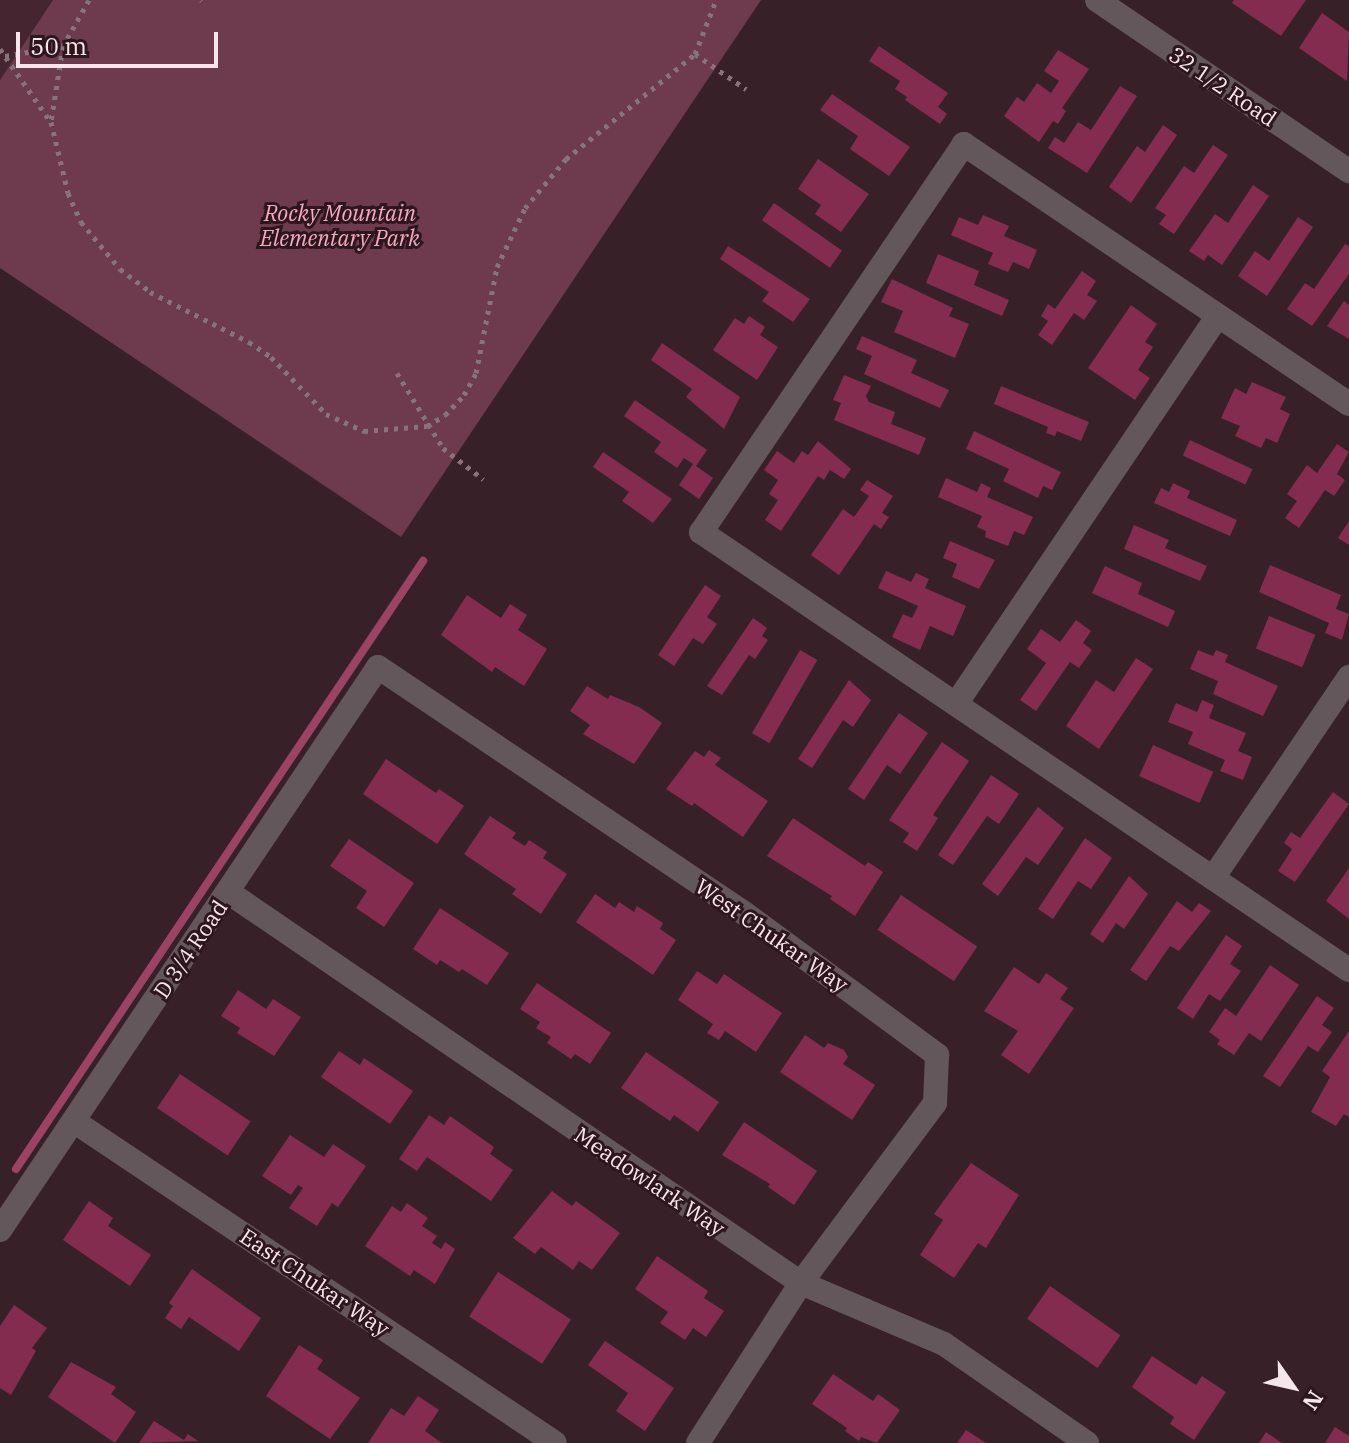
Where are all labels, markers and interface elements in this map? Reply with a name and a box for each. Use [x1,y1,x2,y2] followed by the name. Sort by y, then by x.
[20,16,222,66] scale bar
[30,30,87,62] text: 50 m
[1164,41,1282,131] street label: 32 1/2 Road
[260,199,420,250] park label: Rocky Mountain Elementary Park
[691,872,853,998] street label: West Chukar Way
[148,895,232,1003] street label: D 3/4 Road
[570,1121,730,1241] street label: Meadowlark Way
[235,1222,395,1342] street label: East Chukar Way
[1253,1347,1333,1427] north arrow
[1296,1385,1330,1416] text: N

